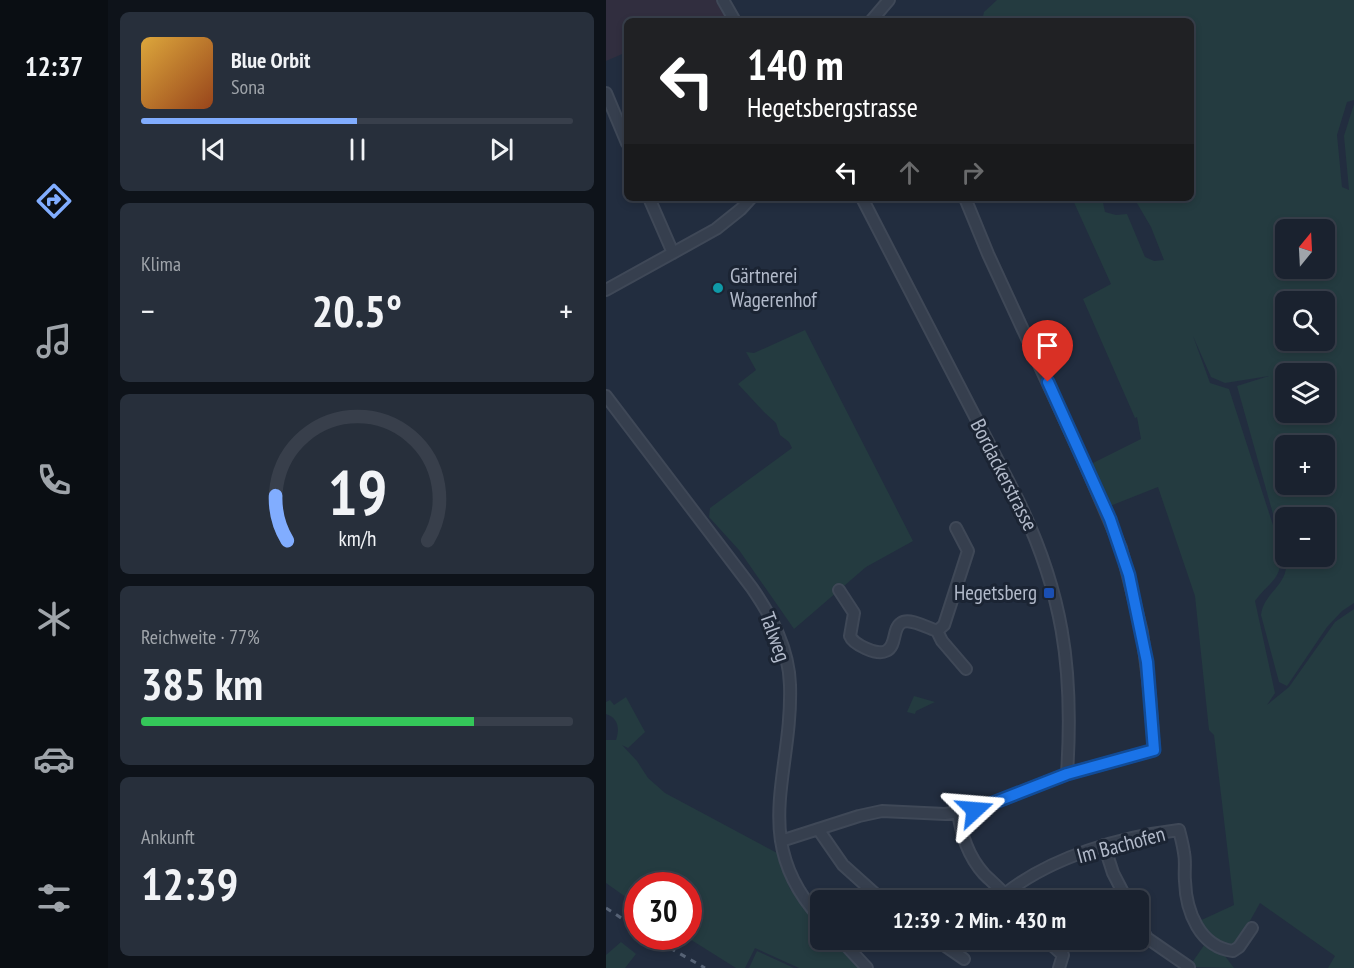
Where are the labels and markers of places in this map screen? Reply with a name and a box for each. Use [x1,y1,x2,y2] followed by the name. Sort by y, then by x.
[730,262,817,313] place label: Gärtnerei Wagerenhof
[711,281,725,295] marker: Gärtnerei Wagerenhof
[1022,320,1073,382] pin
[954,579,1037,606] place label: Hegetsberg
[1042,586,1056,600] marker: Hegetsberg

